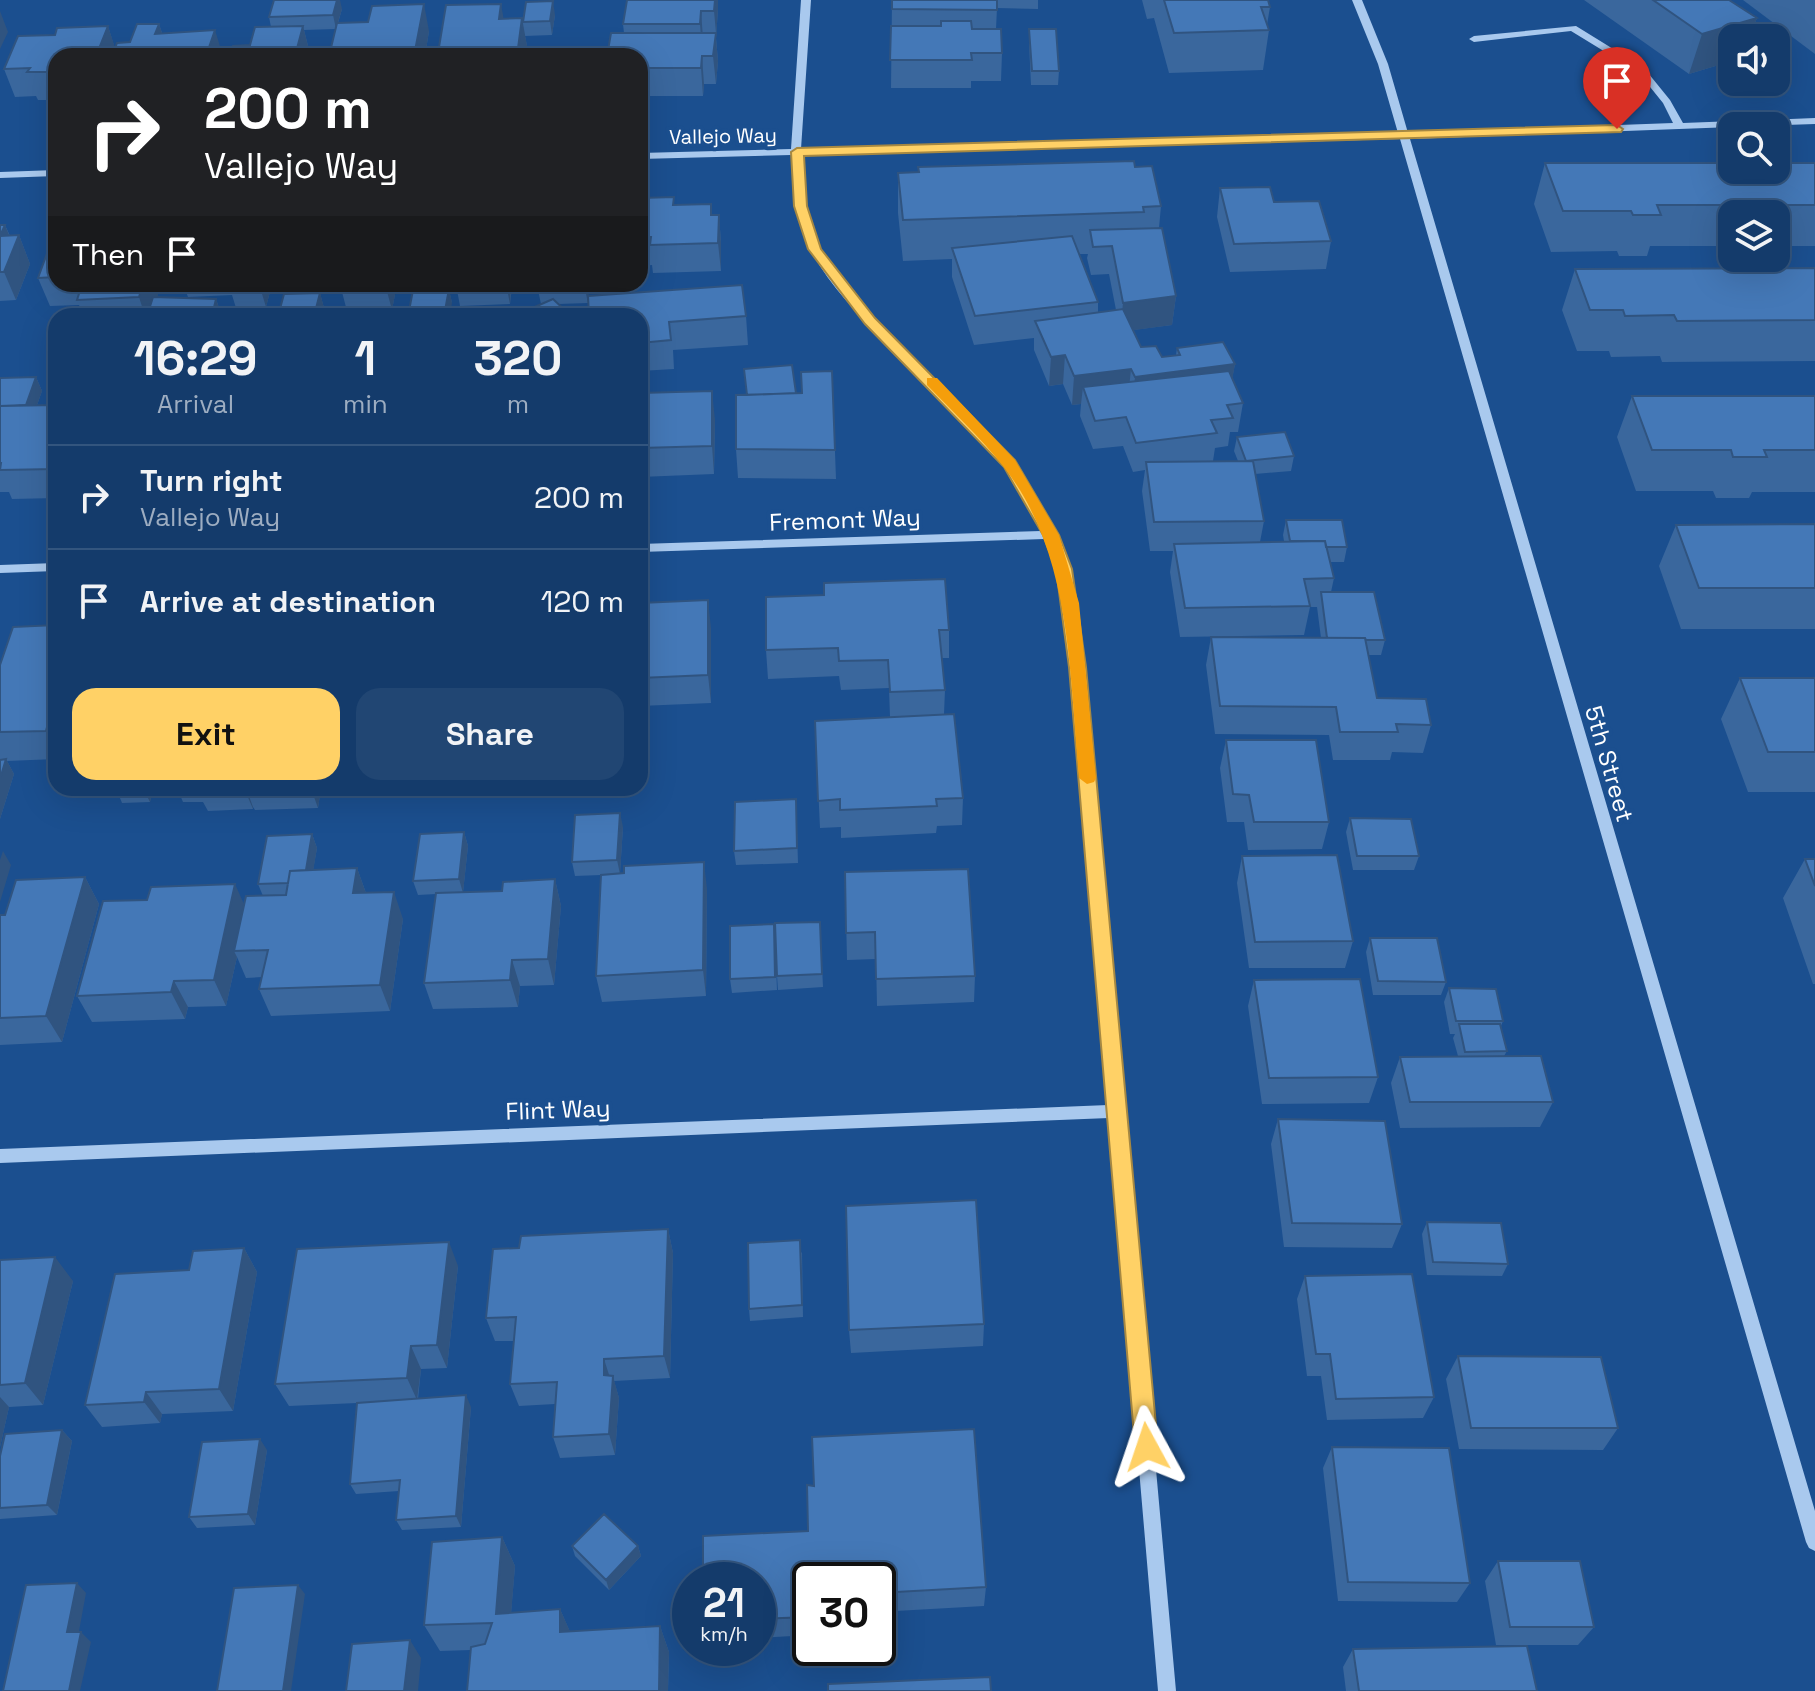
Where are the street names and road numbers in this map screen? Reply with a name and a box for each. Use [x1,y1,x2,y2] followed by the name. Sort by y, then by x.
[669,122,777,150] street label: Vallejo Way
[769,501,921,538] street label: Fremont Way
[1578,702,1641,826] street label: 5th Street
[505,1092,611,1127] street label: Flint Way

